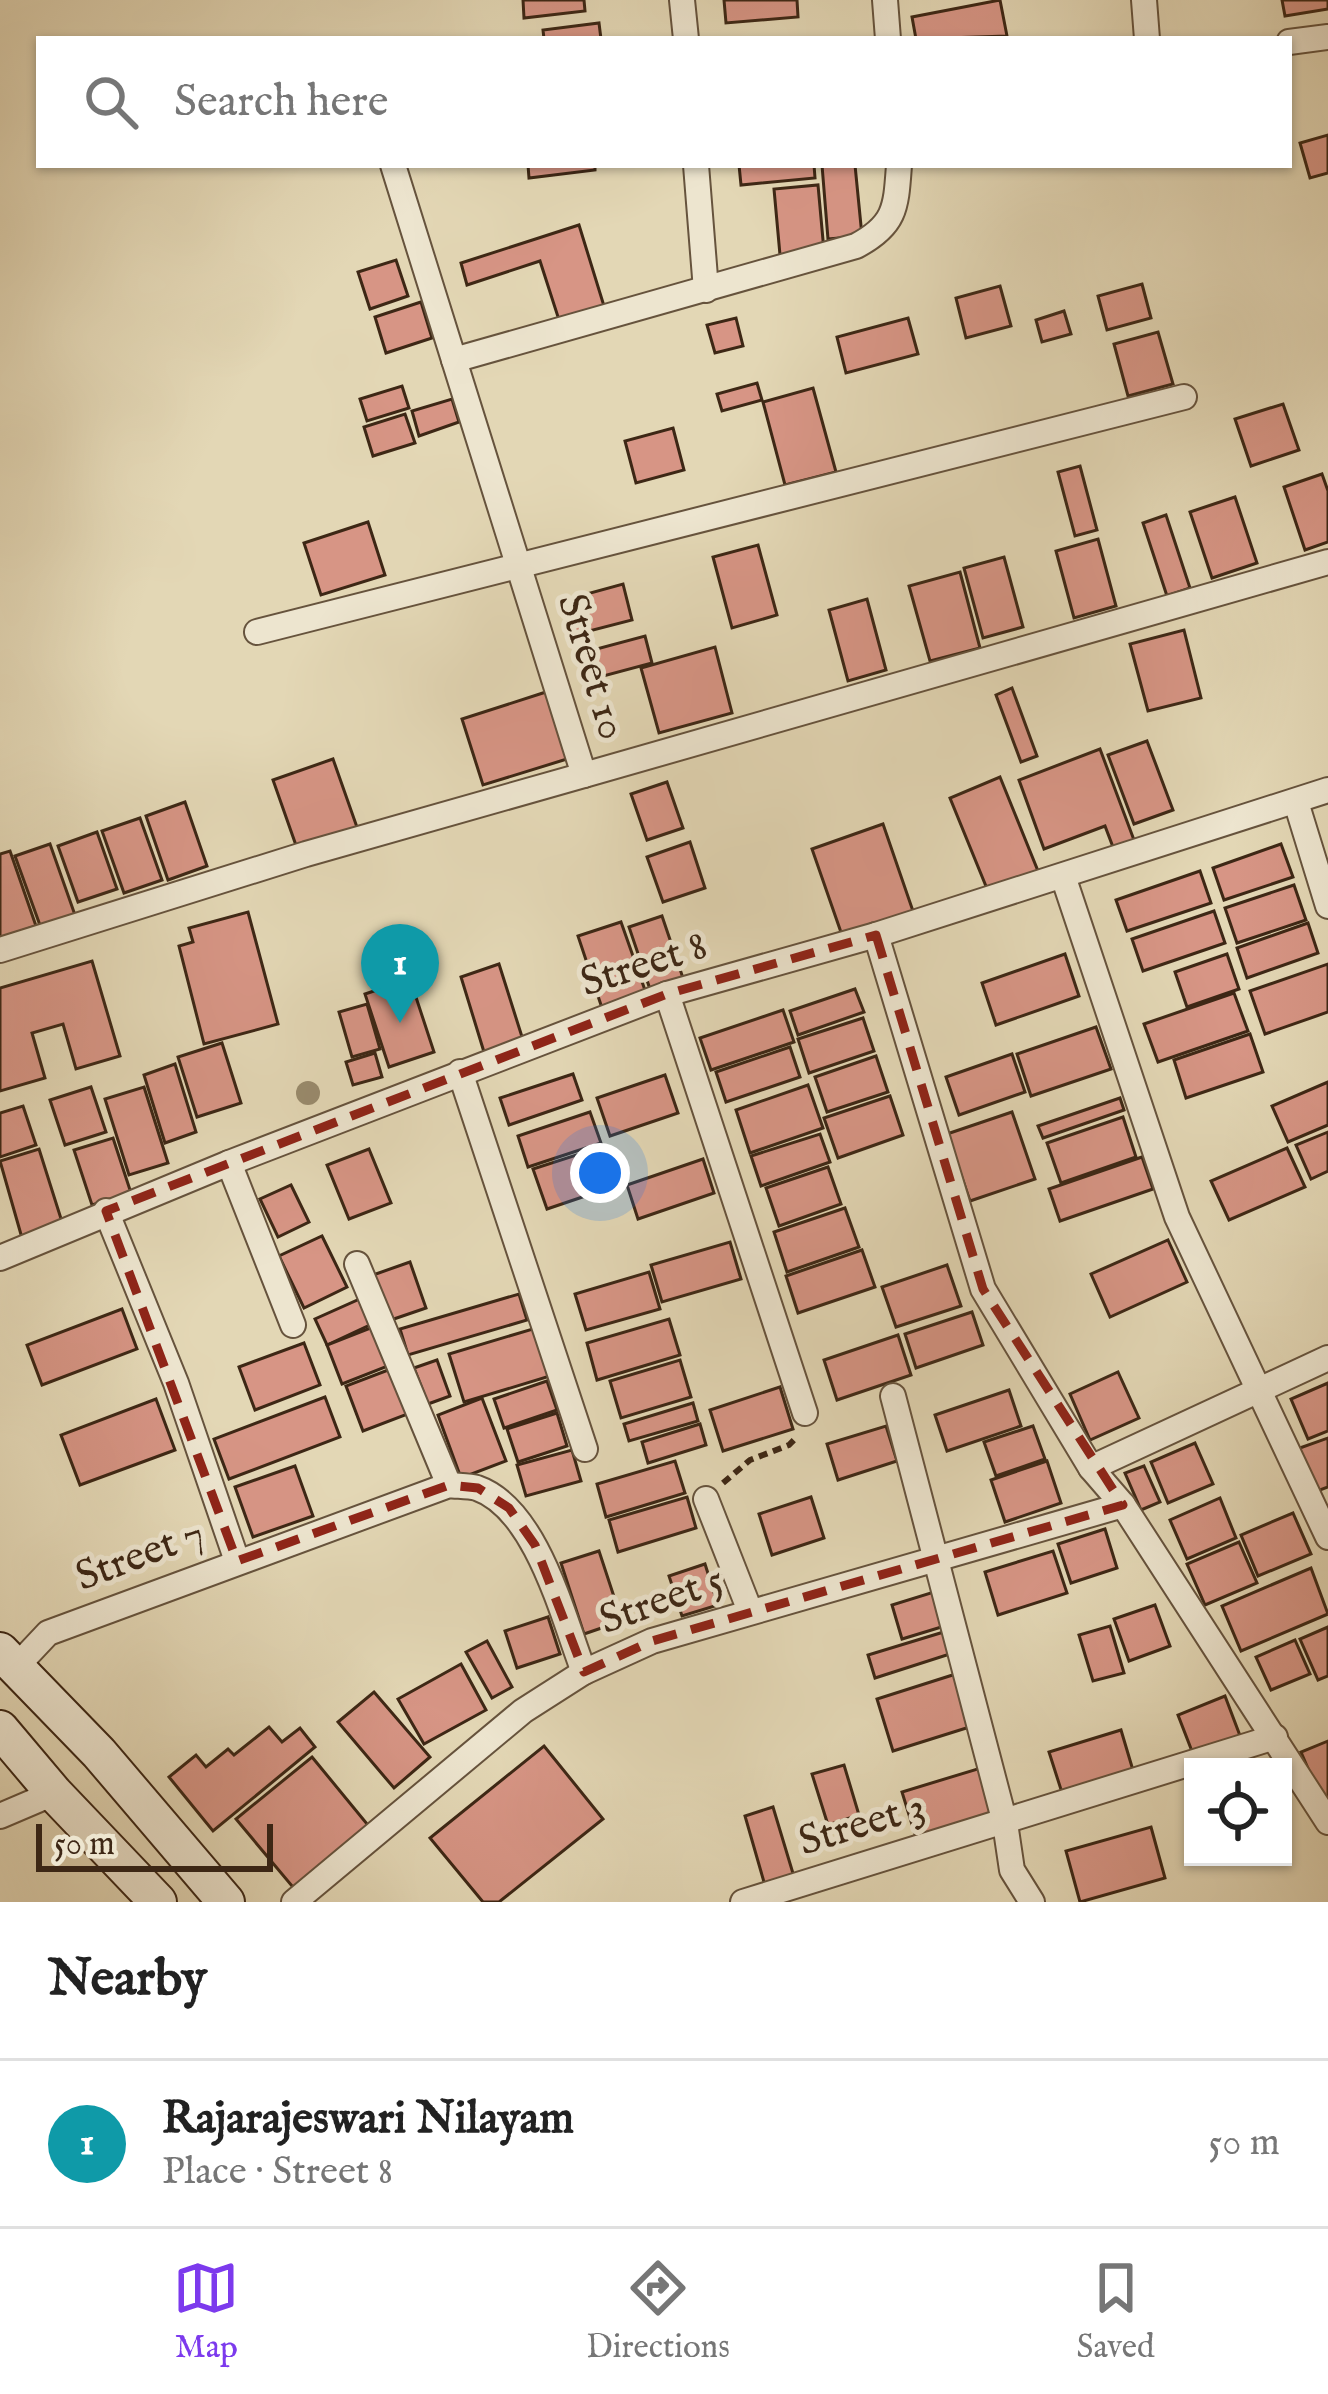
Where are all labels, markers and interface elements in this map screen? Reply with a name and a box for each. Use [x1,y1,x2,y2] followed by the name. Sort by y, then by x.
[36,36,1292,168] search box
[78,69,144,135] icon: search
[174,74,388,131] text: Search here
[544,588,638,746] street label: Street 10
[574,920,714,1010] street label: Street 8
[361,924,439,1023] pin: 1
[570,1143,630,1203] your location
[68,1507,212,1605] street label: Street 7
[592,1554,732,1648] street label: Street 5
[1184,1758,1292,1866] map controls
[1184,1758,1292,1866] button: locate
[792,1781,932,1869] street label: Street 3
[36,1818,273,1871] scale bar
[54,1824,115,1866] text: 50 m
[48,1948,207,2013] text: Nearby
[162,2091,574,2148] text: Rajarajeswari Nilayam
[80,2119,94,2168] text: 1
[1208,2119,1280,2168] text: 50 m
[162,2148,393,2197] text: Place · Street 8
[173,2255,239,2369] tab: Map
[586,2255,730,2369] tab: Directions
[1077,2255,1155,2369] tab: Saved

